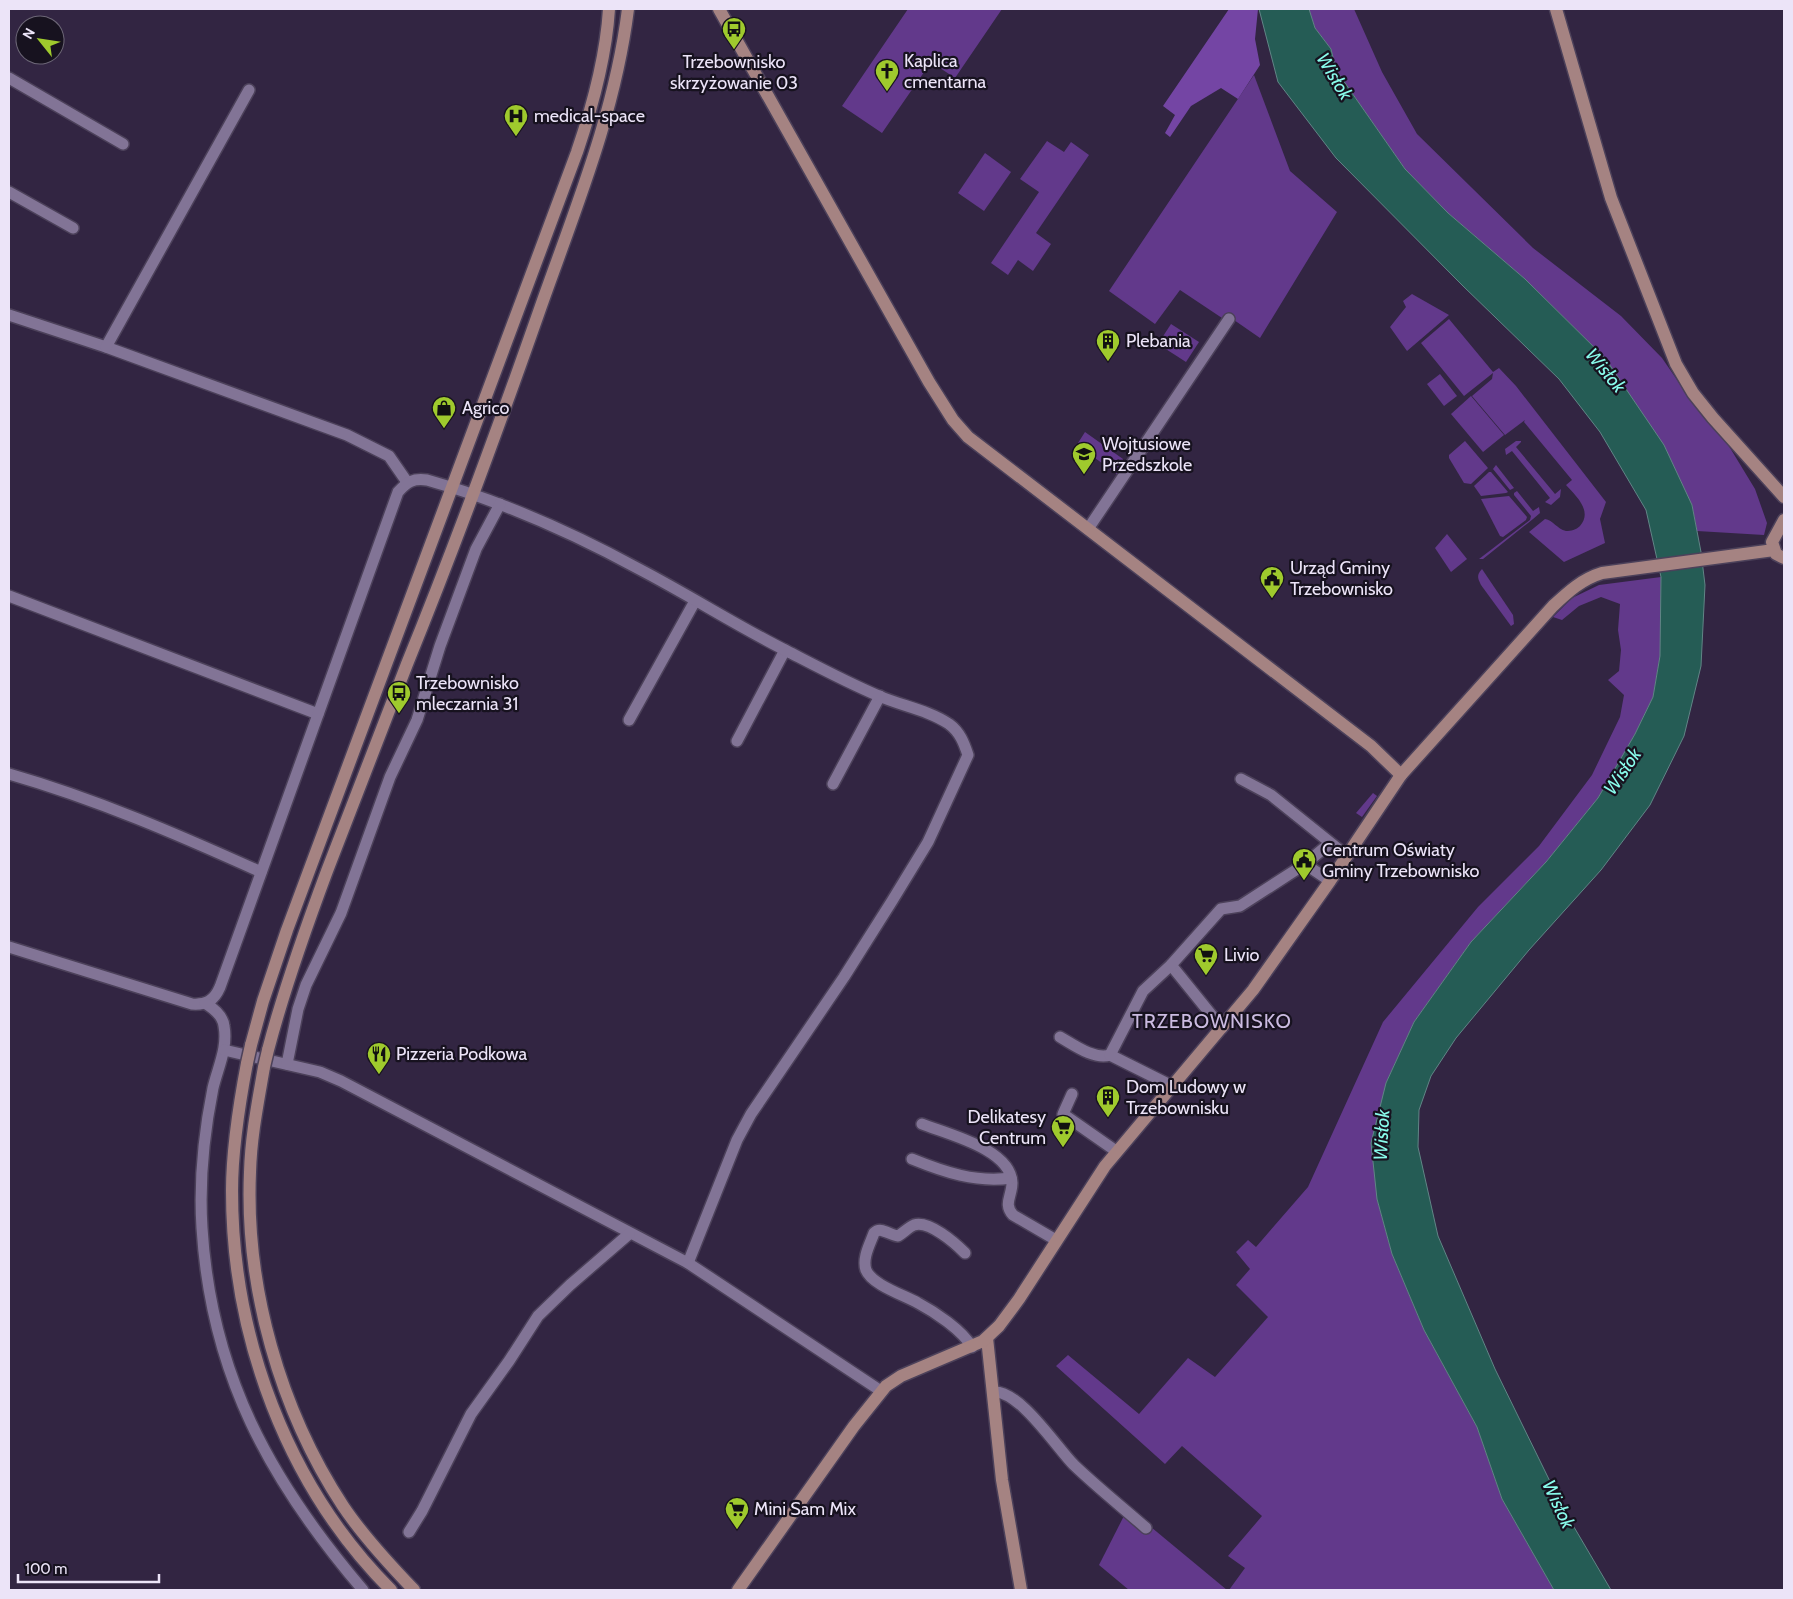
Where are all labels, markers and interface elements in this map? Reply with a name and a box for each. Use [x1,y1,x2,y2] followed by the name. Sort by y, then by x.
[15,15,65,65] north arrow
[721,16,747,50] bus stop icon: Trzebownisko skrzyżowanie 03
[18,25,39,42] text: N
[1312,48,1358,105] water label: Wisłok
[904,50,987,93] place label: Kaplica cmentarna
[670,51,798,94] place label: Trzebownisko skrzyżowanie 03
[874,58,900,92] church icon: Kaplica cmentarna
[503,103,529,137] hospital icon: medical-space
[534,105,645,127] place label: medical-space
[1095,328,1121,362] building icon: Plebania
[1126,330,1191,352] place label: Plebania
[1580,343,1631,398] water label: Wisłok
[431,395,457,429] shop icon: Agrico
[462,397,509,419] place label: Agrico
[1102,433,1192,476] place label: Wojtusiowe Przedszkole
[1071,441,1097,475] school or university icon: Wojtusiowe Przedszkole
[1290,557,1393,600] place label: Urząd Gminy Trzebownisko
[1259,565,1285,599] public building icon: Urząd Gminy Trzebownisko
[416,672,519,715] place label: Trzebownisko mleczarnia 31
[386,680,412,714] bus stop icon: Trzebownisko mleczarnia 31
[1599,743,1647,799] water label: Wisłok
[1322,839,1480,882] place label: Centrum Oświaty Gminy Trzebownisko
[1291,847,1317,881] public building icon: Centrum Oświaty Gminy Trzebownisko
[1193,942,1219,976] supermarket icon: Livio
[1224,944,1260,966] place label: Livio
[1132,1009,1292,1033] district label: TRZEBOWNISKO
[366,1041,392,1075] restaurant icon: Pizzeria Podkowa
[396,1043,528,1065] place label: Pizzeria Podkowa
[1126,1076,1246,1119] place label: Dom Ludowy w Trzebownisku
[1095,1084,1121,1118] building icon: Dom Ludowy w Trzebownisku
[968,1106,1046,1149] place label: Delikatesy Centrum
[1369,1108,1394,1161] water label: Wisłok
[1050,1114,1076,1148] supermarket icon: Delikatesy Centrum
[1537,1476,1580,1533] water label: Wisłok
[724,1496,750,1530] supermarket icon: Mini Sam Mix
[754,1498,856,1520] place label: Mini Sam Mix
[18,1552,159,1584] scale bar
[25,1560,67,1578] text: 100 m

